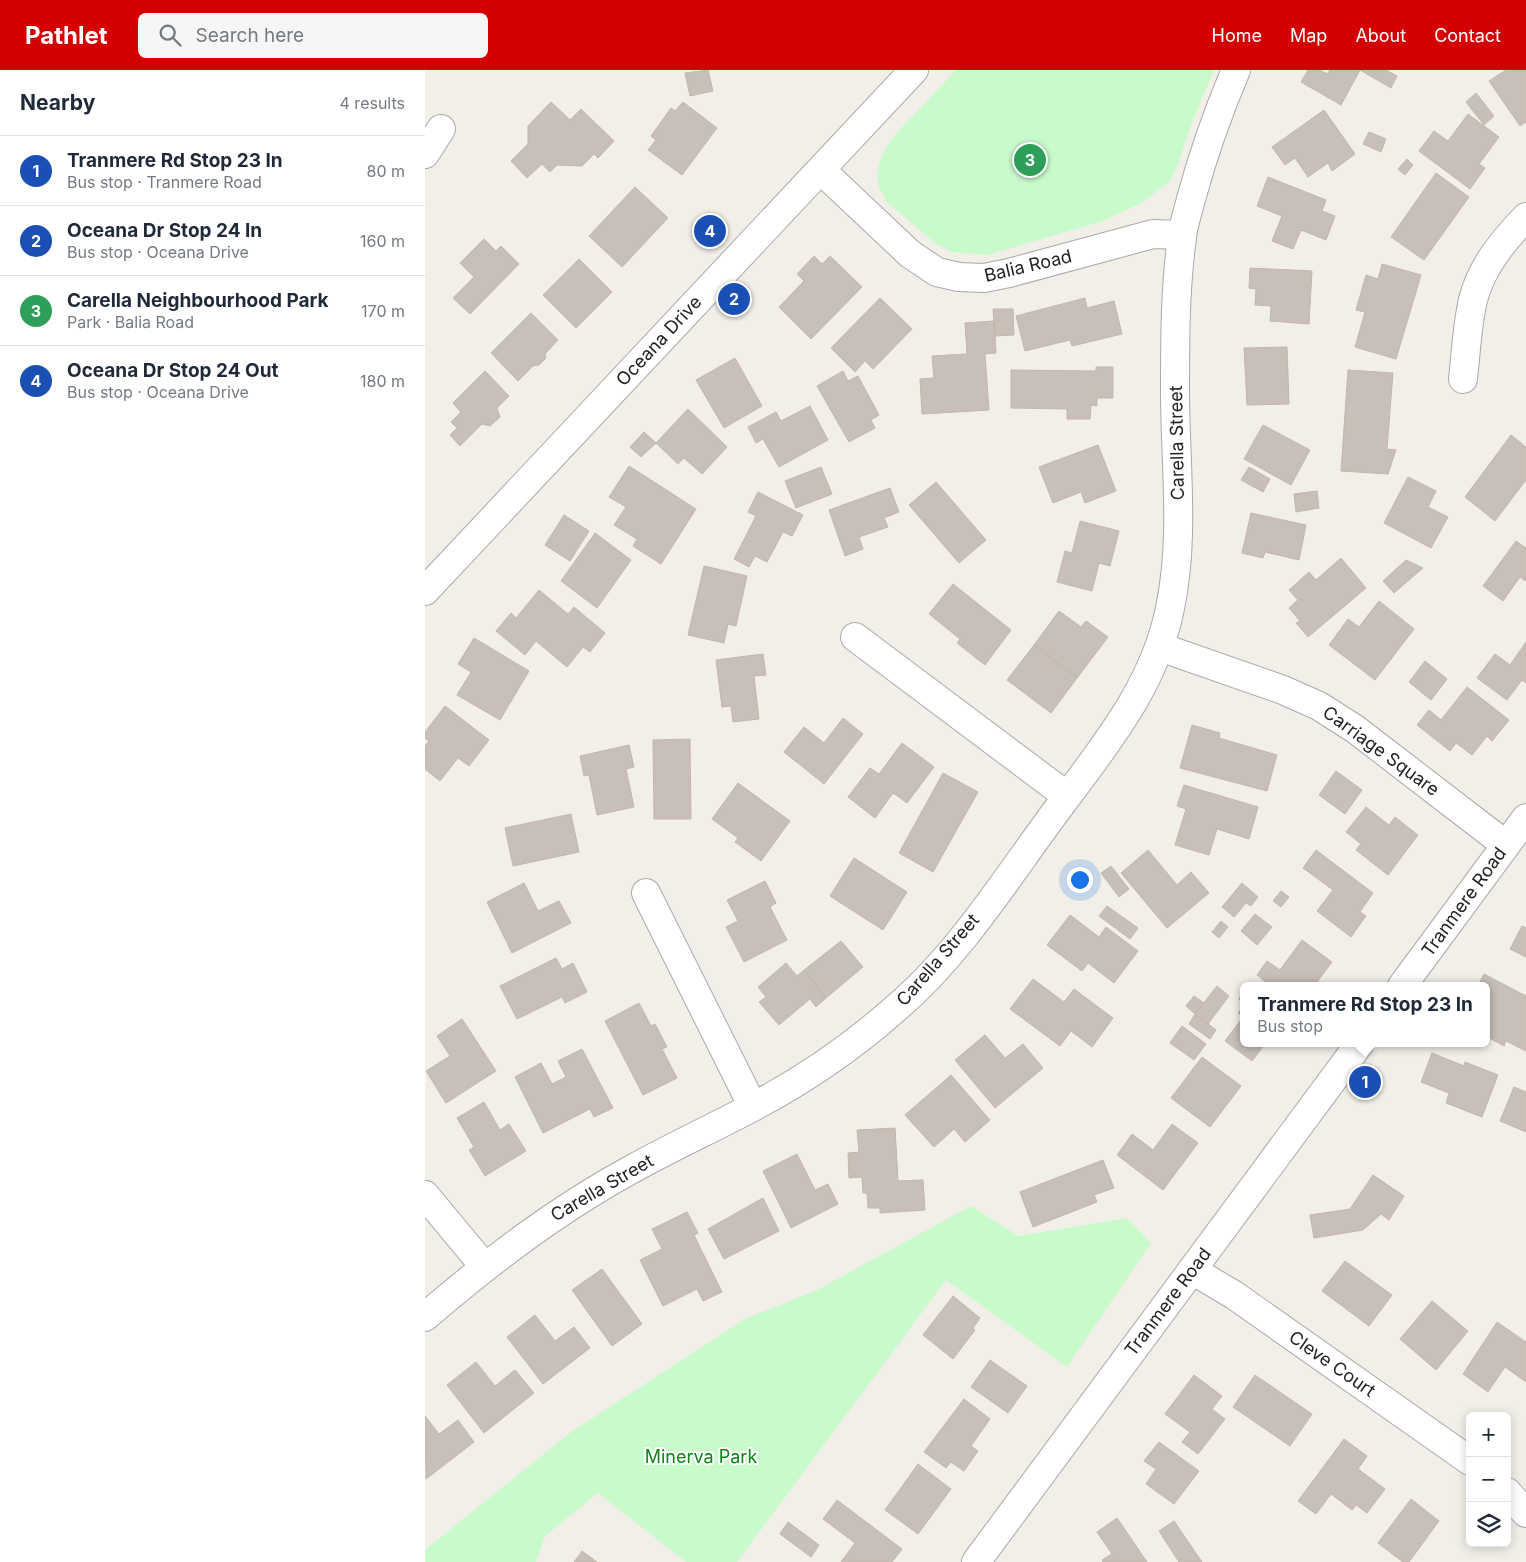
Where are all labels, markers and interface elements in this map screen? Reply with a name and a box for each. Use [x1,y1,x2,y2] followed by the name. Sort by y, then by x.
[138,13,488,58] search box
[25,21,108,50] text: Pathlet
[156,21,184,49] icon: search
[196,24,304,47] text: Search here
[1212,25,1262,46] text: Home
[1290,25,1327,46] text: Map
[1355,25,1406,46] text: About
[1434,25,1501,46] text: Contact
[20,90,95,115] text: Nearby
[340,93,405,113] text: 4 results
[1014,141,1046,179] pin: 3
[67,149,283,172] text: Tranmere Rd Stop 23 In
[33,161,39,181] text: 1
[366,161,405,181] text: 80 m
[67,172,262,192] text: Bus stop · Tranmere Road
[694,212,726,250] pin: 4
[67,219,262,242] text: Oceana Dr Stop 24 In
[31,231,41,251] text: 2
[360,231,405,251] text: 160 m
[67,242,249,262] text: Bus stop · Oceana Drive
[982,245,1074,286] street label: Balia Road
[718,280,750,318] pin: 2
[67,289,329,312] text: Carella Neighbourhood Park
[612,291,706,390] street label: Oceana Drive
[31,301,41,321] text: 3
[361,301,405,321] text: 170 m
[67,312,194,332] text: Park · Balia Road
[67,359,278,382] text: Oceana Dr Stop 24 Out
[31,371,41,391] text: 4
[360,371,405,391] text: 180 m
[67,382,249,402] text: Bus stop · Oceana Drive
[1165,385,1188,501] street label: Carella Street
[1319,701,1444,800] street label: Carriage Square
[1417,843,1510,960] street label: Tranmere Road
[1067,867,1093,893] your location
[892,909,983,1010] street label: Carella Street
[1240,982,1490,1047] popup
[1257,993,1473,1016] text: Tranmere Rd Stop 23 In
[1257,1016,1323,1036] text: Bus stop
[1349,1063,1381,1101] pin: 1
[547,1150,657,1225] street label: Carella Street
[1120,1244,1215,1360] street label: Tranmere Road
[1285,1326,1380,1401] street label: Cleve Court
[1466,1412,1511,1547] map controls
[1466,1412,1511,1457] button: +
[645,1446,757,1467] park label: Minerva Park
[1466,1457,1511,1502] button: −
[1466,1502,1511,1547] button: layers

